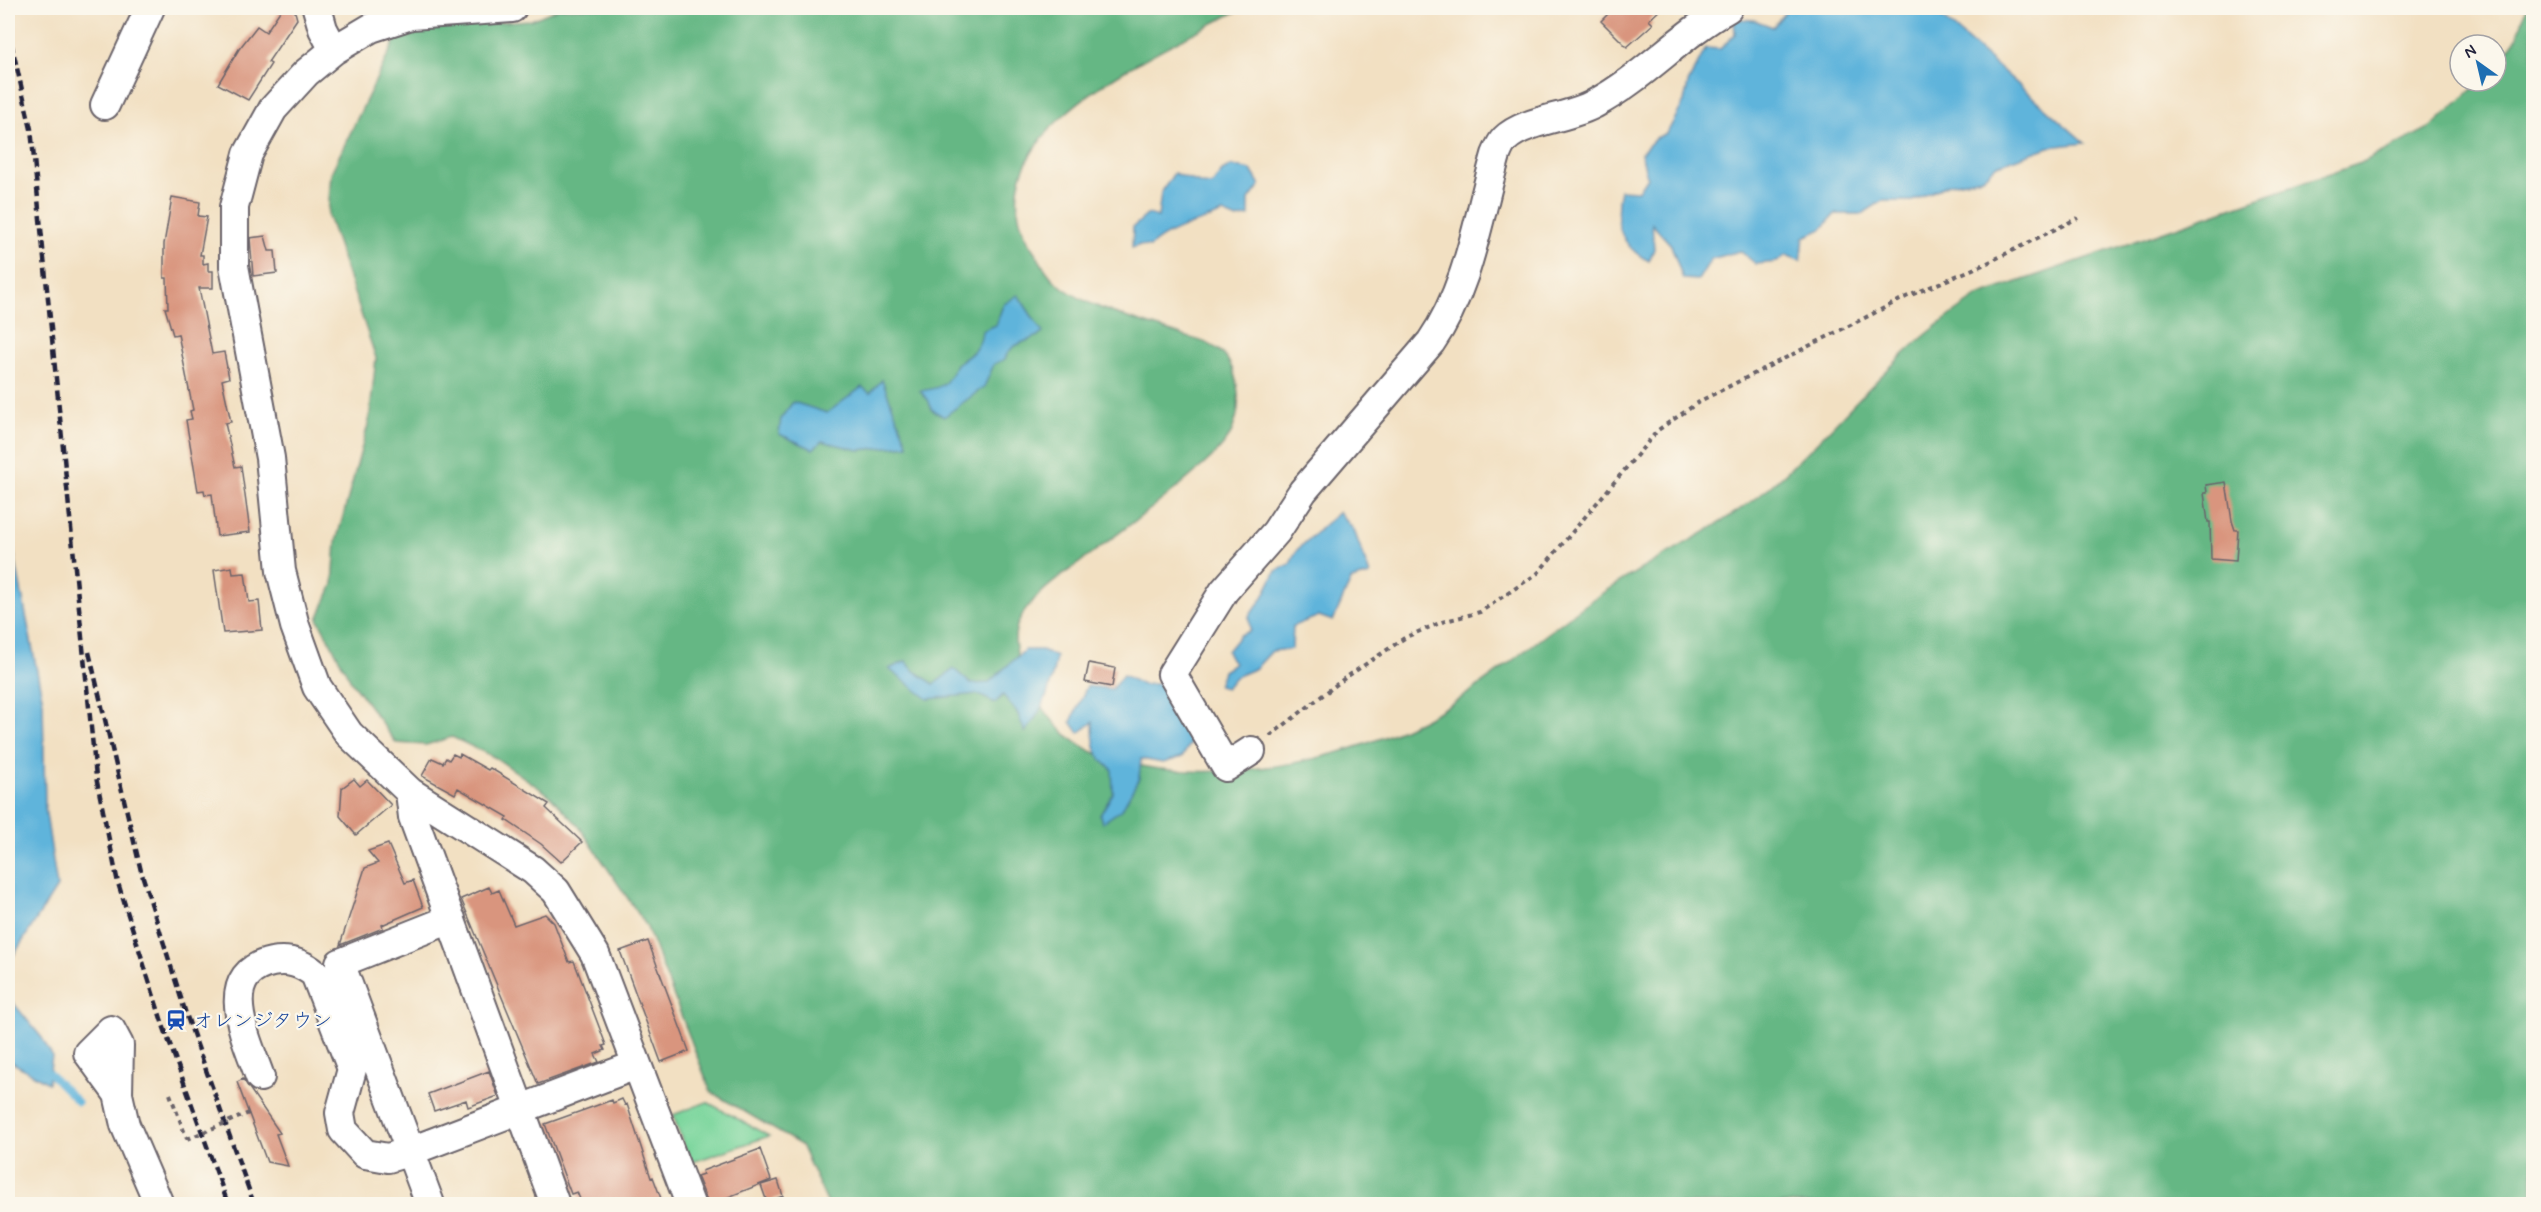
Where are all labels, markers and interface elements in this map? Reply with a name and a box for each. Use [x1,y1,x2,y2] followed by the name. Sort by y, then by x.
[2448,33,2508,93] north arrow
[2460,40,2481,63] text: N
[164,1008,188,1032] station icon: オレンジタウン
[193,1008,332,1035] place label: オレンジタウン

